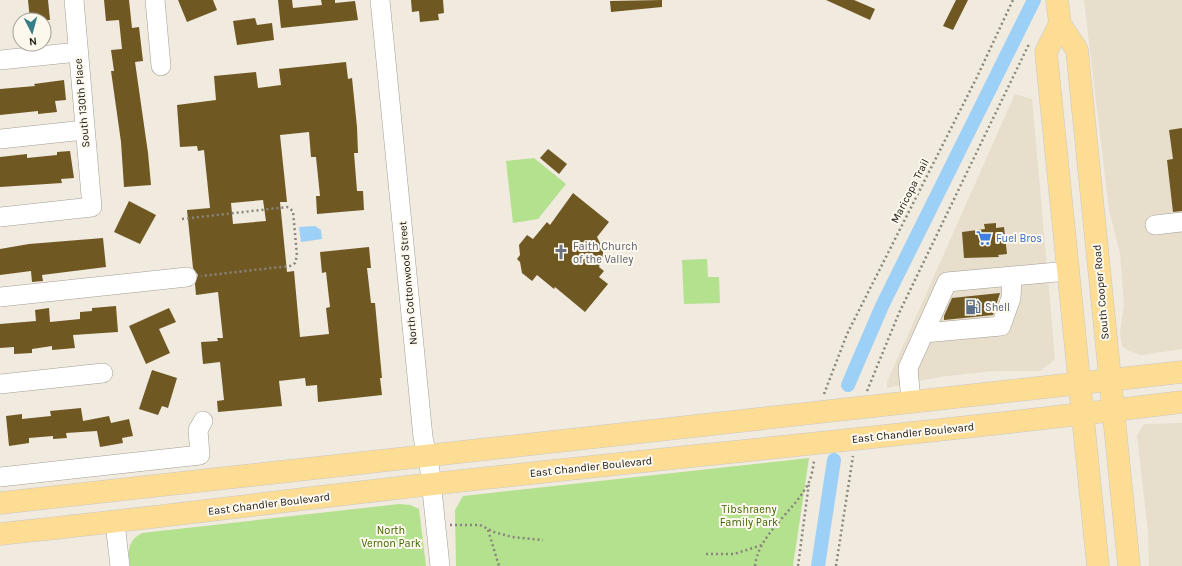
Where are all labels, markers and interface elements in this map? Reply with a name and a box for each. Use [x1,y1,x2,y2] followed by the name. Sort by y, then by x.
[12,12,52,52] north arrow
[28,35,38,48] text: N
[72,58,92,148] street label: South 130th Place
[888,157,932,225] street label: Maricopa Trail
[396,221,420,345] street label: North Cottonwood Street
[975,229,993,247] supermarket icon: Fuel Bros
[996,232,1042,245] place label: Fuel Bros
[573,240,638,266] place label: Faith Church of the Valley
[552,243,570,261] church icon: Faith Church of the Valley
[1090,244,1112,340] street label: South Cooper Road
[964,298,982,316] fuel station icon: Shell
[985,301,1010,314] place label: Shell
[851,420,975,446] street label: East Chandler Boulevard
[529,454,653,480] street label: East Chandler Boulevard
[207,490,331,518] street label: East Chandler Boulevard
[720,503,778,529] park label: Tibshraeny Family Park
[361,524,421,550] park label: North Vernon Park

